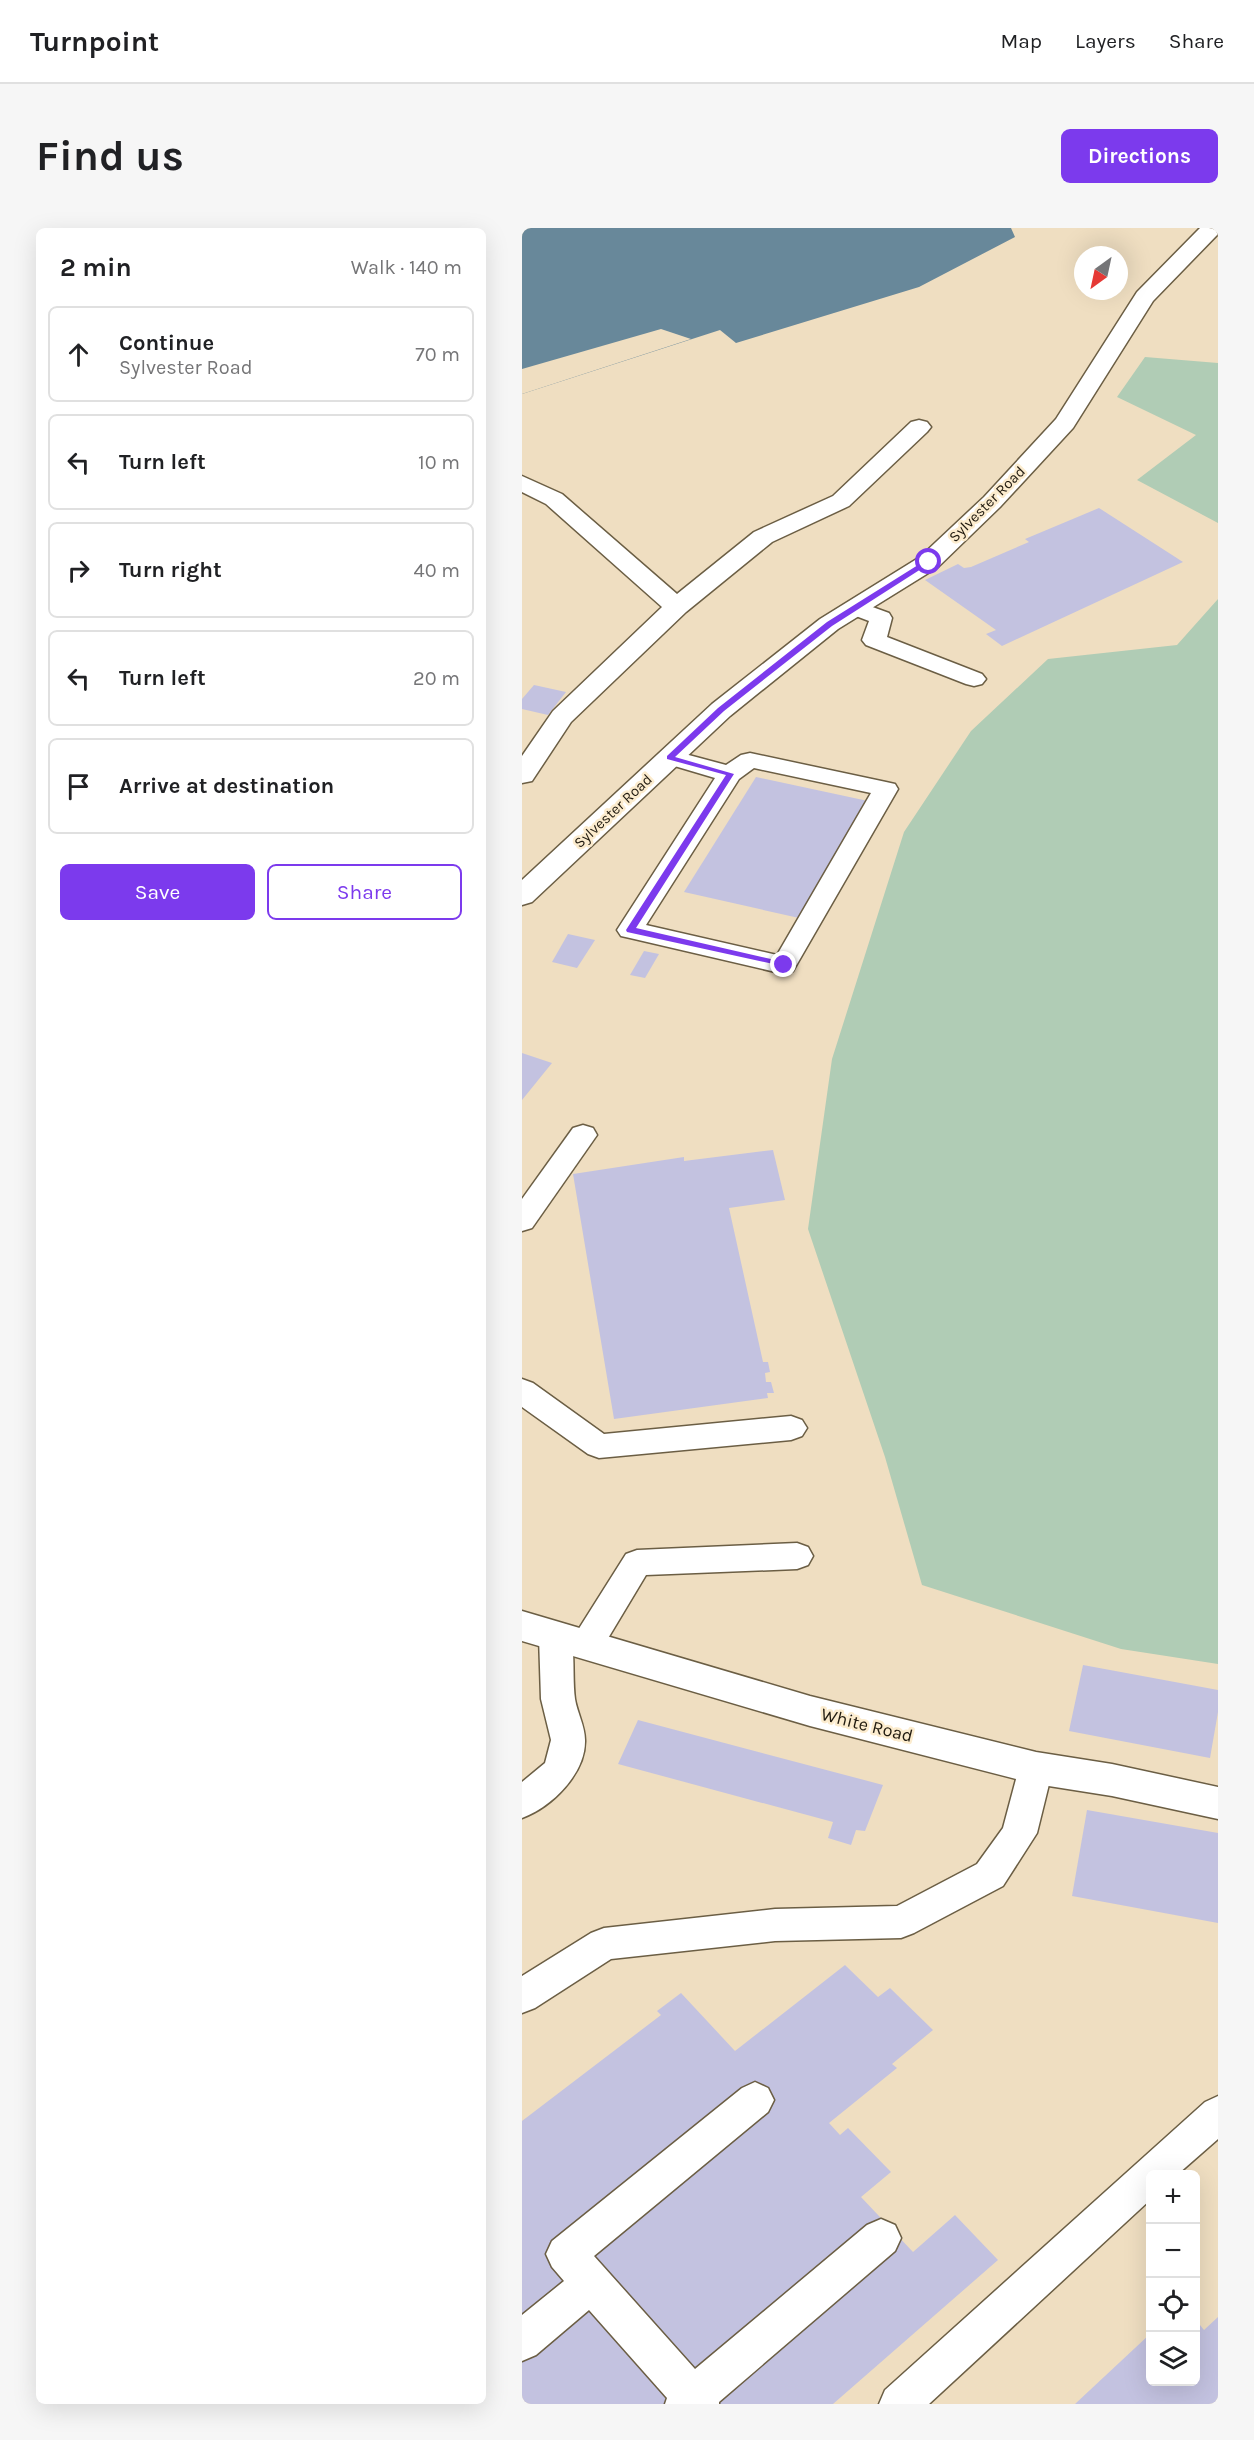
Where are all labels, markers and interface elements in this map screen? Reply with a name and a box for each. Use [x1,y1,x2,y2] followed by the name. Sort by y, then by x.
[30,25,159,58] text: Turnpoint
[1000,29,1042,53] text: Map
[1075,29,1136,53] text: Layers
[1169,29,1224,53] text: Share
[1061,129,1218,183] button: Directions
[36,131,184,181] text: Find us
[1074,246,1128,300] north arrow
[60,252,132,283] text: 2 min
[351,256,462,279] text: Walk · 140 m
[119,330,214,356] text: Continue
[62,338,95,371] icon: ahead
[415,343,460,366] text: 70 m
[119,356,253,379] text: Sylvester Road
[62,446,95,479] icon: left
[119,449,206,475] text: Turn left
[418,451,460,474] text: 10 m
[945,462,1029,546] street label: Sylvester Road
[915,548,941,574] route start
[62,554,95,587] icon: right
[119,557,222,583] text: Turn right
[414,559,460,582] text: 40 m
[62,662,95,695] icon: left
[119,665,206,691] text: Turn left
[413,667,460,690] text: 20 m
[62,770,95,803] icon: arrive
[570,770,656,852] street label: Sylvester Road
[119,773,334,799] text: Arrive at destination
[60,864,255,920] button: Save
[267,864,462,920] button: Share
[770,951,796,977] route end
[819,1703,915,1747] street label: White Road
[1146,2170,1200,2386] map controls
[1146,2170,1200,2224] button: +
[1146,2224,1200,2278] button: −
[1146,2278,1200,2332] button: locate
[1146,2332,1200,2386] button: layers

